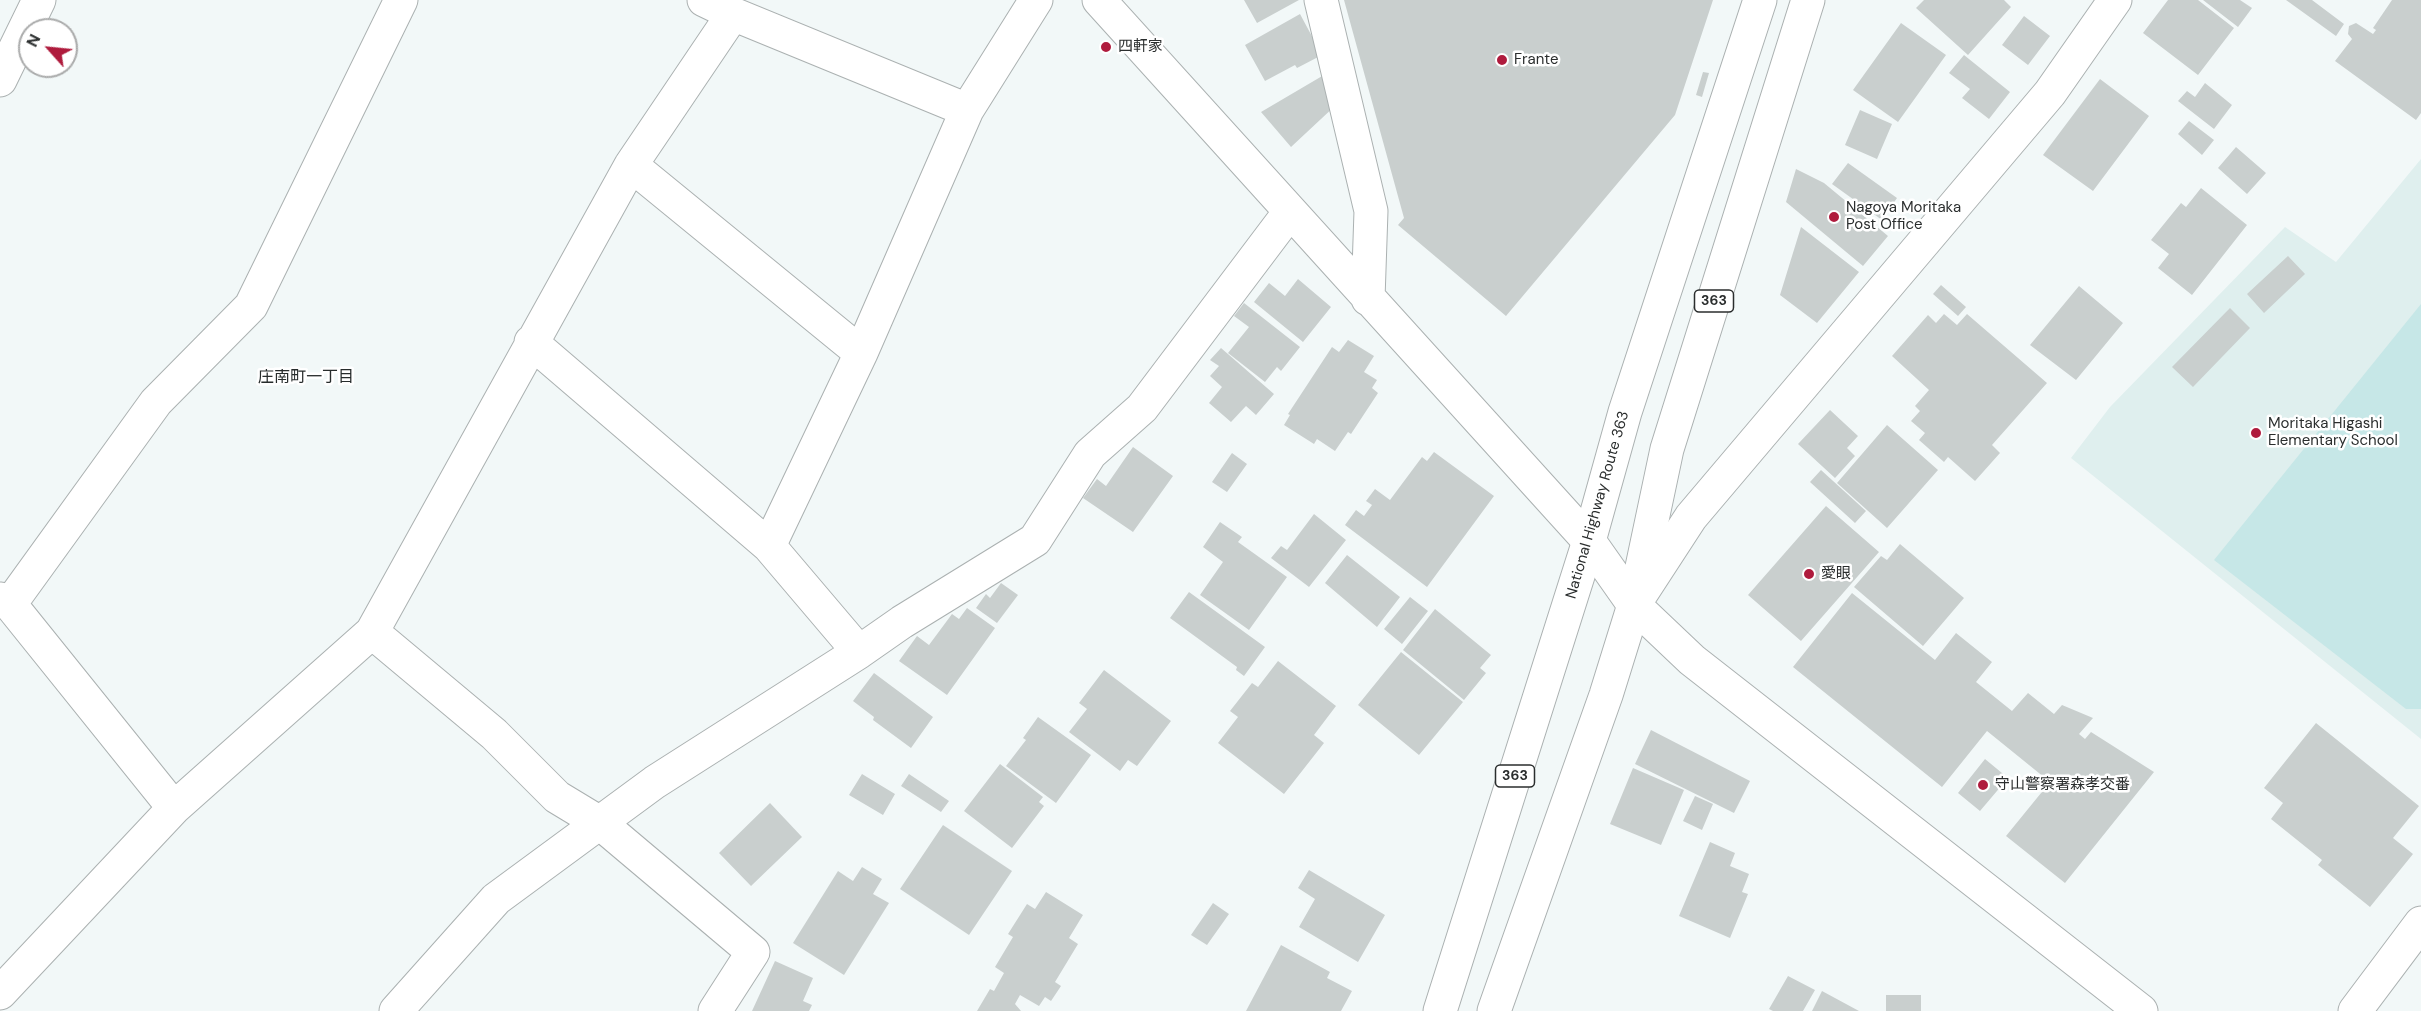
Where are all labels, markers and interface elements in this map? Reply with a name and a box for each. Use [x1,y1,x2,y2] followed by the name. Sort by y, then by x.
[18,18,78,78] north arrow
[21,31,45,50] text: N
[1118,38,1163,56] place label: 四軒家
[1099,40,1113,54] marker: 四軒家
[1514,51,1559,69] place label: Frante
[1495,53,1509,67] marker: Frante
[1846,199,1961,234] place label: Nagoya Moritaka Post Office
[1827,210,1841,224] marker: Nagoya Moritaka Post Office
[1694,290,1734,312] road number: 363
[258,368,354,388] district label: 庄南町一丁目
[1563,409,1633,601] street label: National Highway Route 363
[2268,415,2398,450] place label: Moritaka Higashi Elementary School
[2249,426,2263,440] marker: Moritaka Higashi Elementary School
[1821,565,1851,583] place label: 愛眼
[1802,567,1816,581] marker: 愛眼
[1496,765,1534,787] road number: 363
[1995,776,2130,794] place label: 守山警察署森孝交番
[1976,778,1990,792] marker: 守山警察署森孝交番

